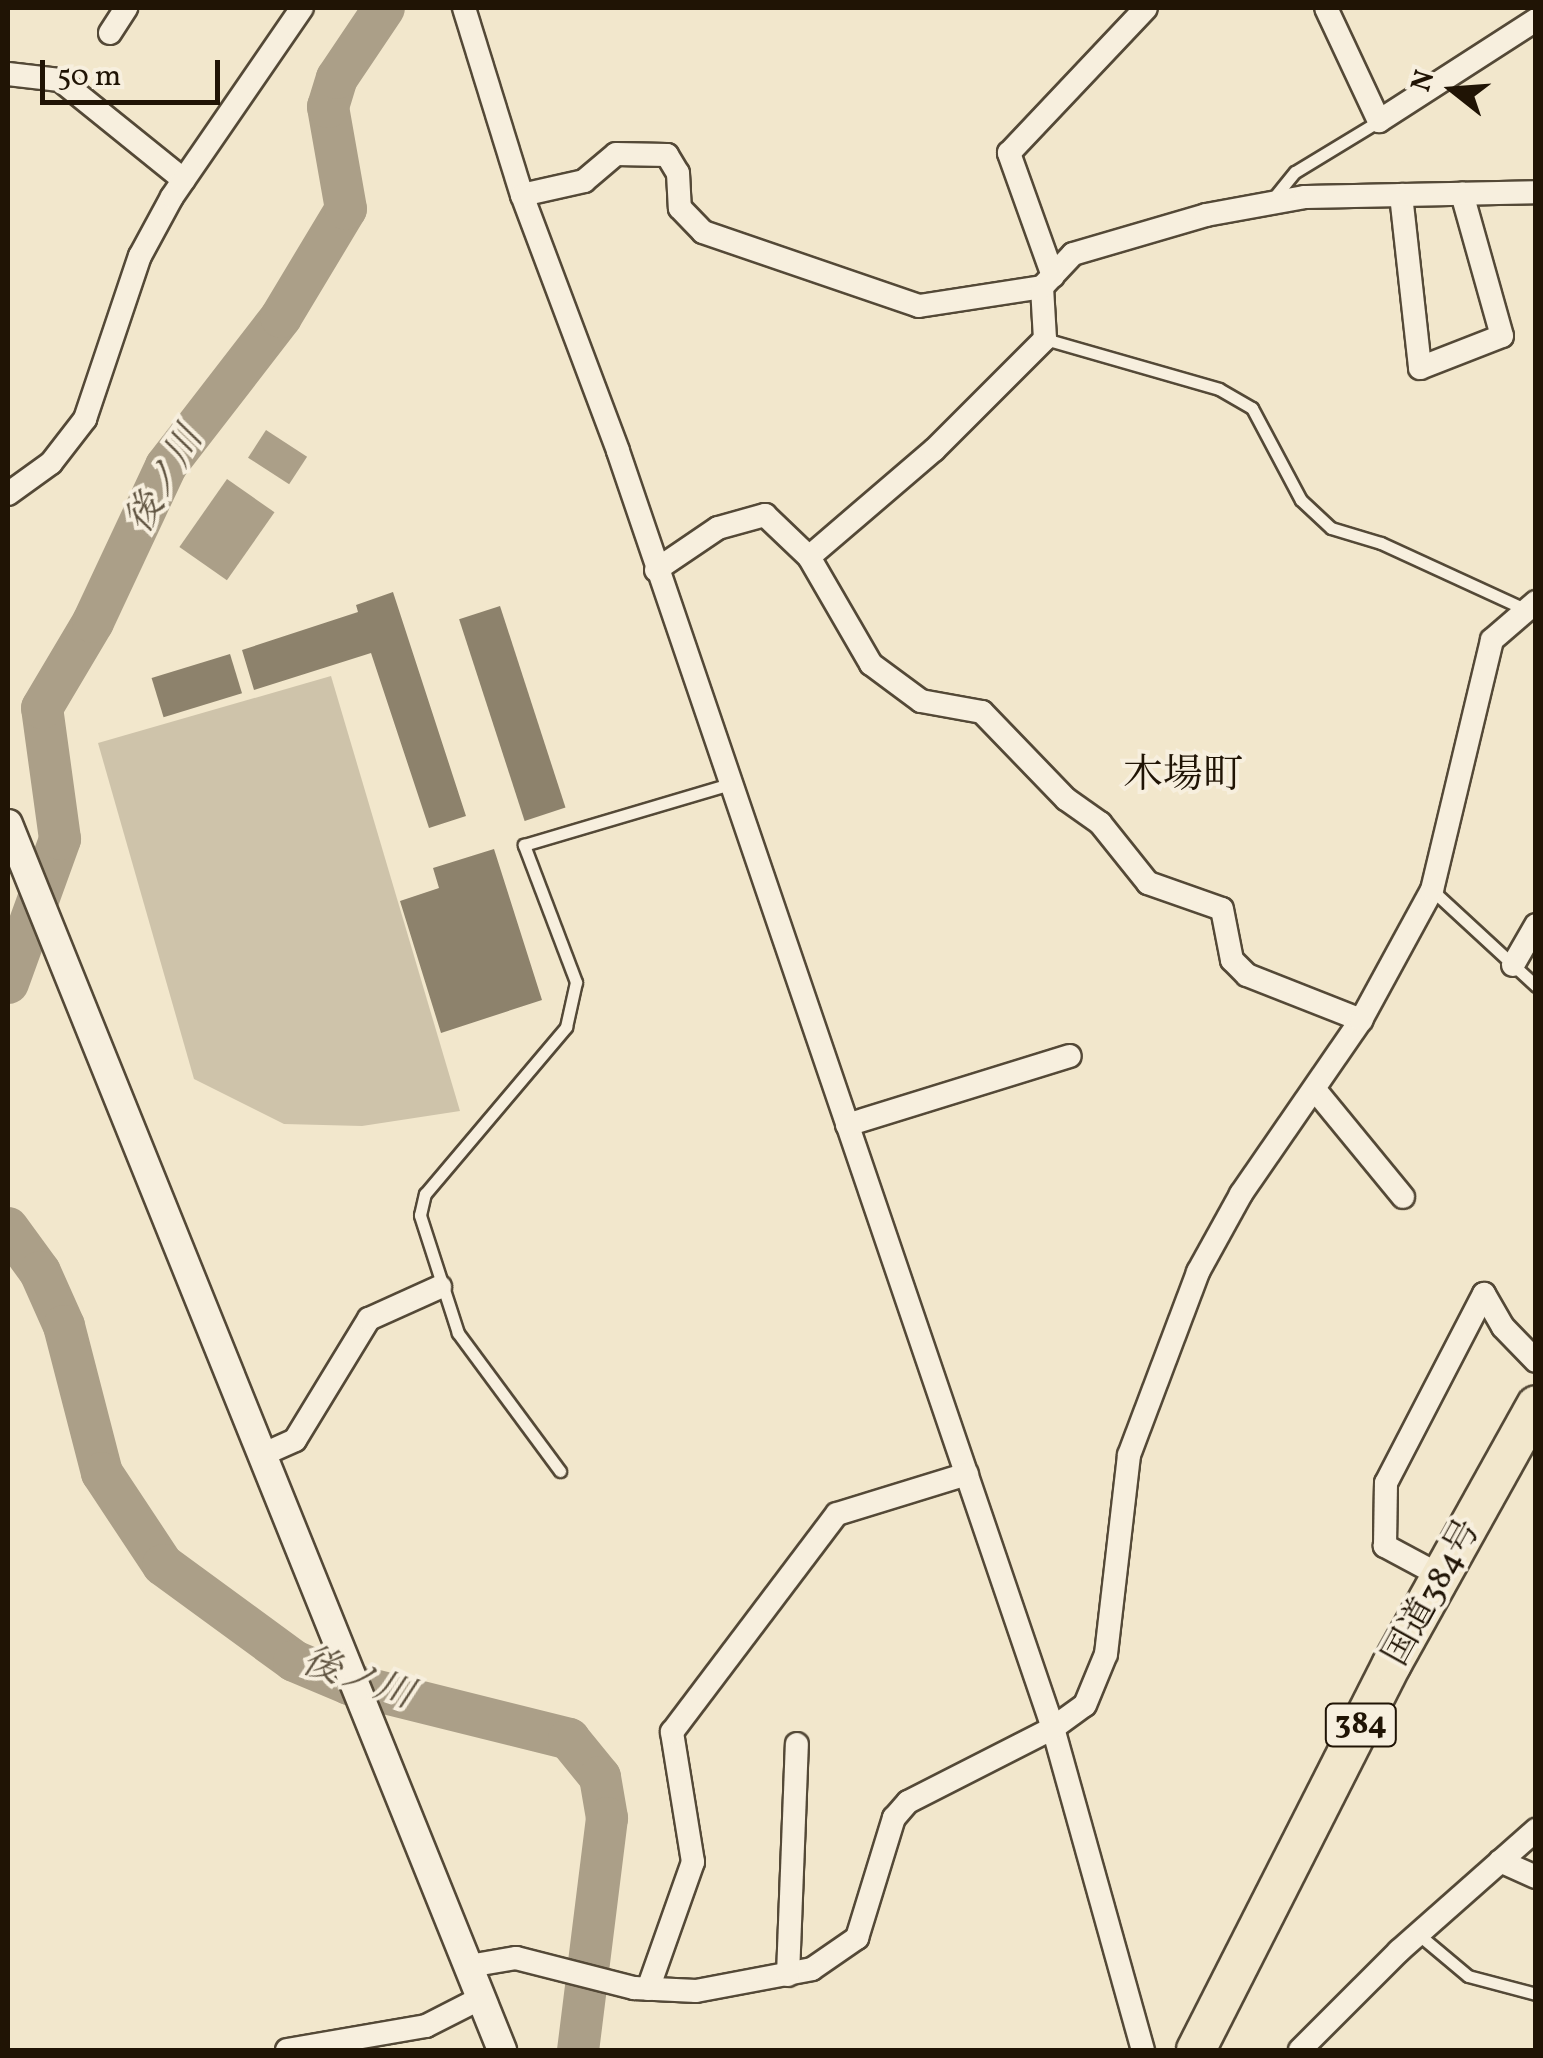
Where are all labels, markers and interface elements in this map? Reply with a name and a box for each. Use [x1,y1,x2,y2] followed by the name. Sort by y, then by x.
[45,40,225,102] scale bar
[1403,40,1503,140] north arrow
[57,56,121,98] text: 50 m
[1402,66,1445,97] text: N
[118,420,214,542] water label: 後ノ川
[1123,753,1243,801] district label: 木場町
[1376,1513,1490,1673] street label: 国道384号
[296,1640,418,1720] water label: 後ノ川
[1324,1698,1398,1752] road number: 384

